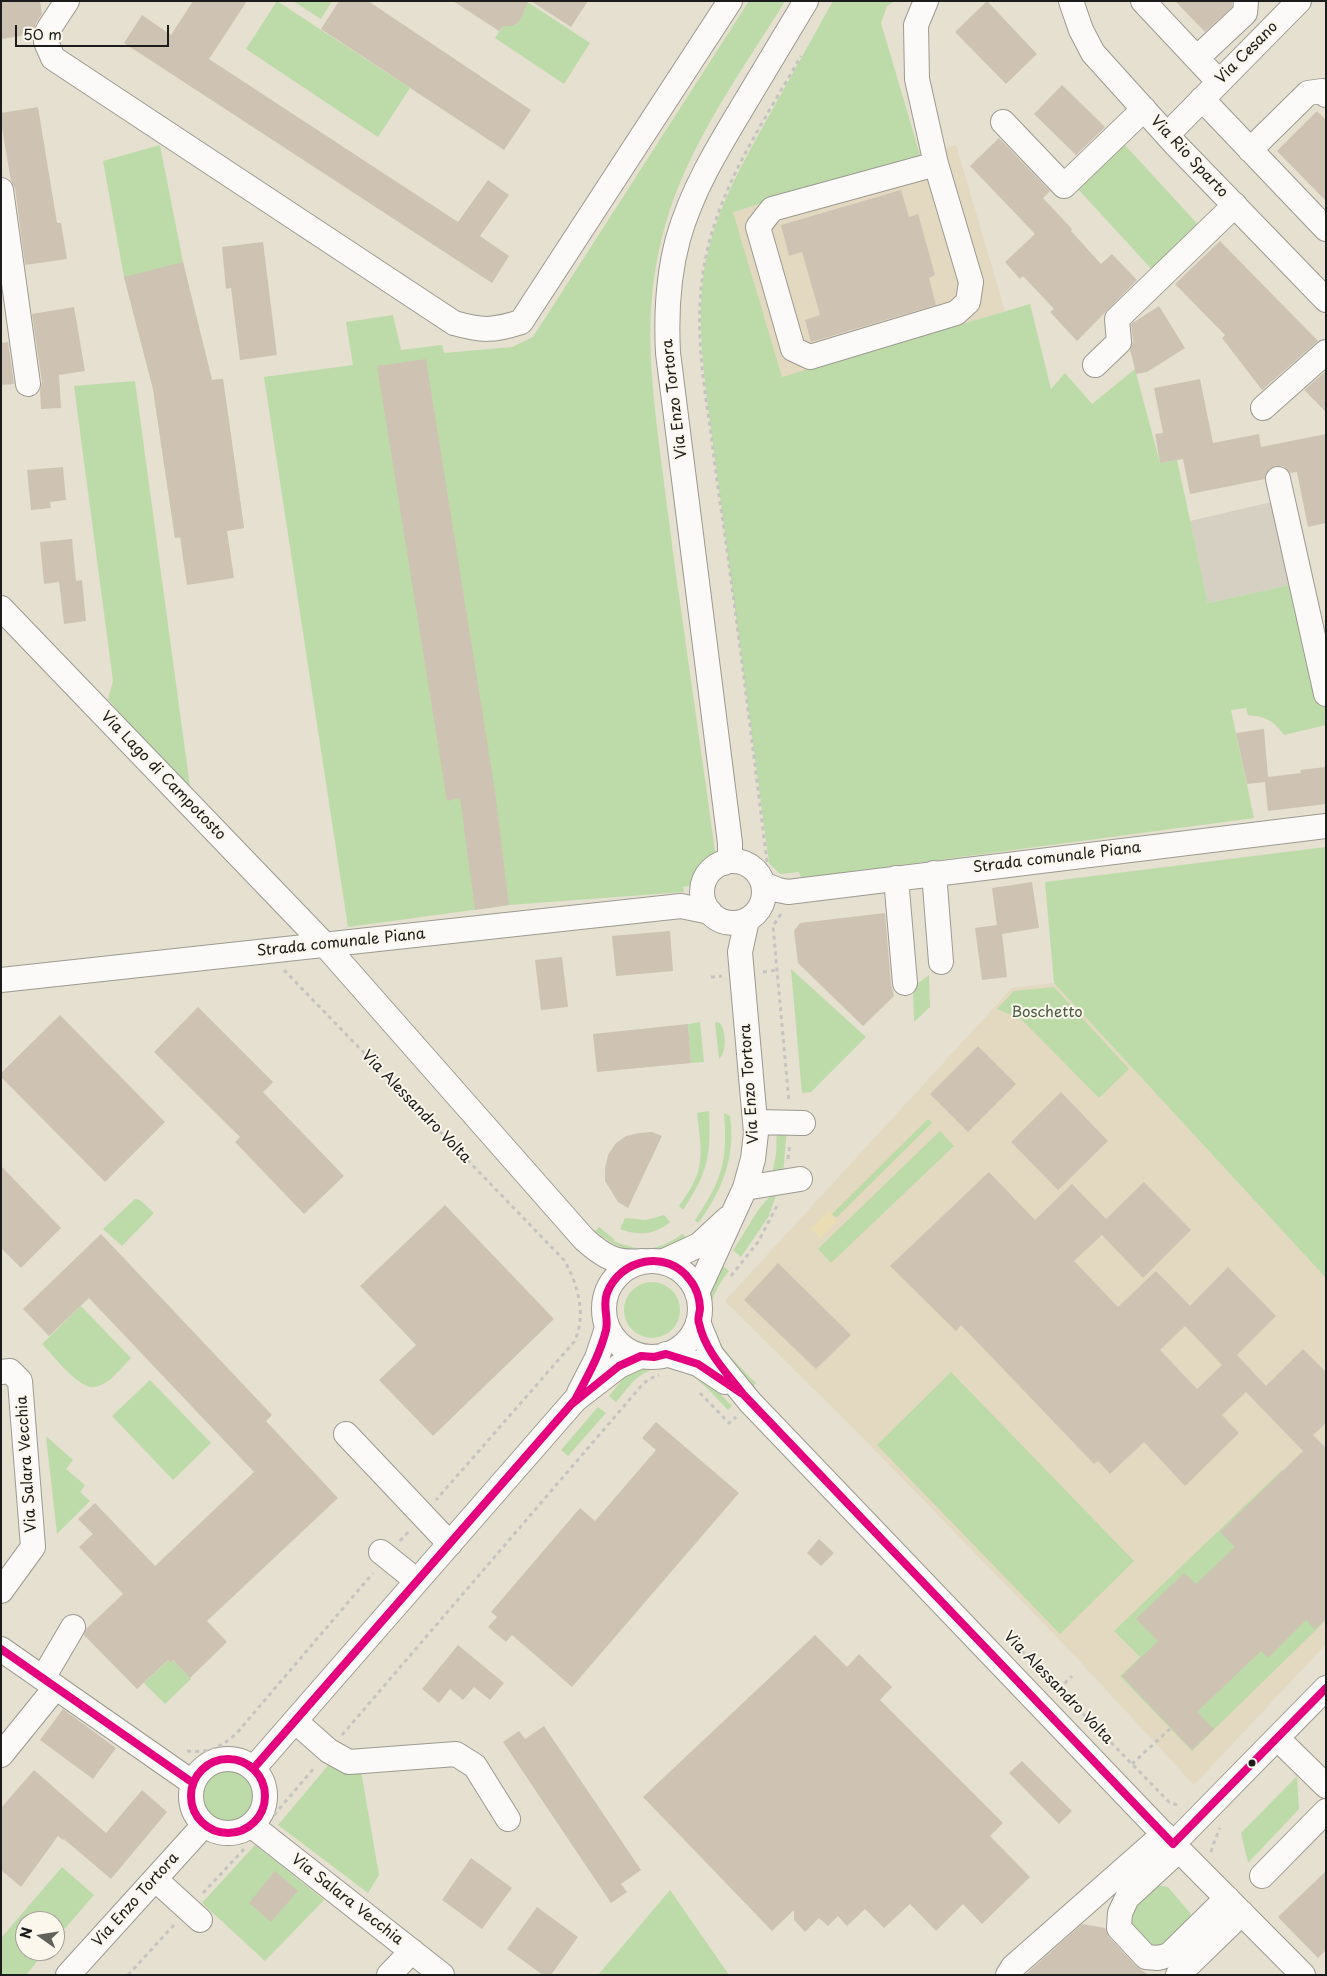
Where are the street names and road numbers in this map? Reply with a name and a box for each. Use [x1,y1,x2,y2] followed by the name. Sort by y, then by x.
[1212,18,1282,88] street label: Via Cesano
[1146,112,1232,202] street label: Via Rio Sparto
[659,338,691,460] street label: Via Enzo Tortora
[97,708,229,844] street label: Via Lago di Campotosto
[972,839,1142,877] street label: Strada comunale Piana
[256,925,426,961] street label: Strada comunale Piana
[737,1023,763,1145] street label: Via Enzo Tortora
[358,1047,474,1167] street label: Via Alessandro Volta
[13,1395,41,1533] street label: Via Salara Vecchia
[1000,1628,1116,1748] street label: Via Alessandro Volta
[89,1849,183,1951] street label: Via Enzo Tortora
[287,1851,407,1949] street label: Via Salara Vecchia

